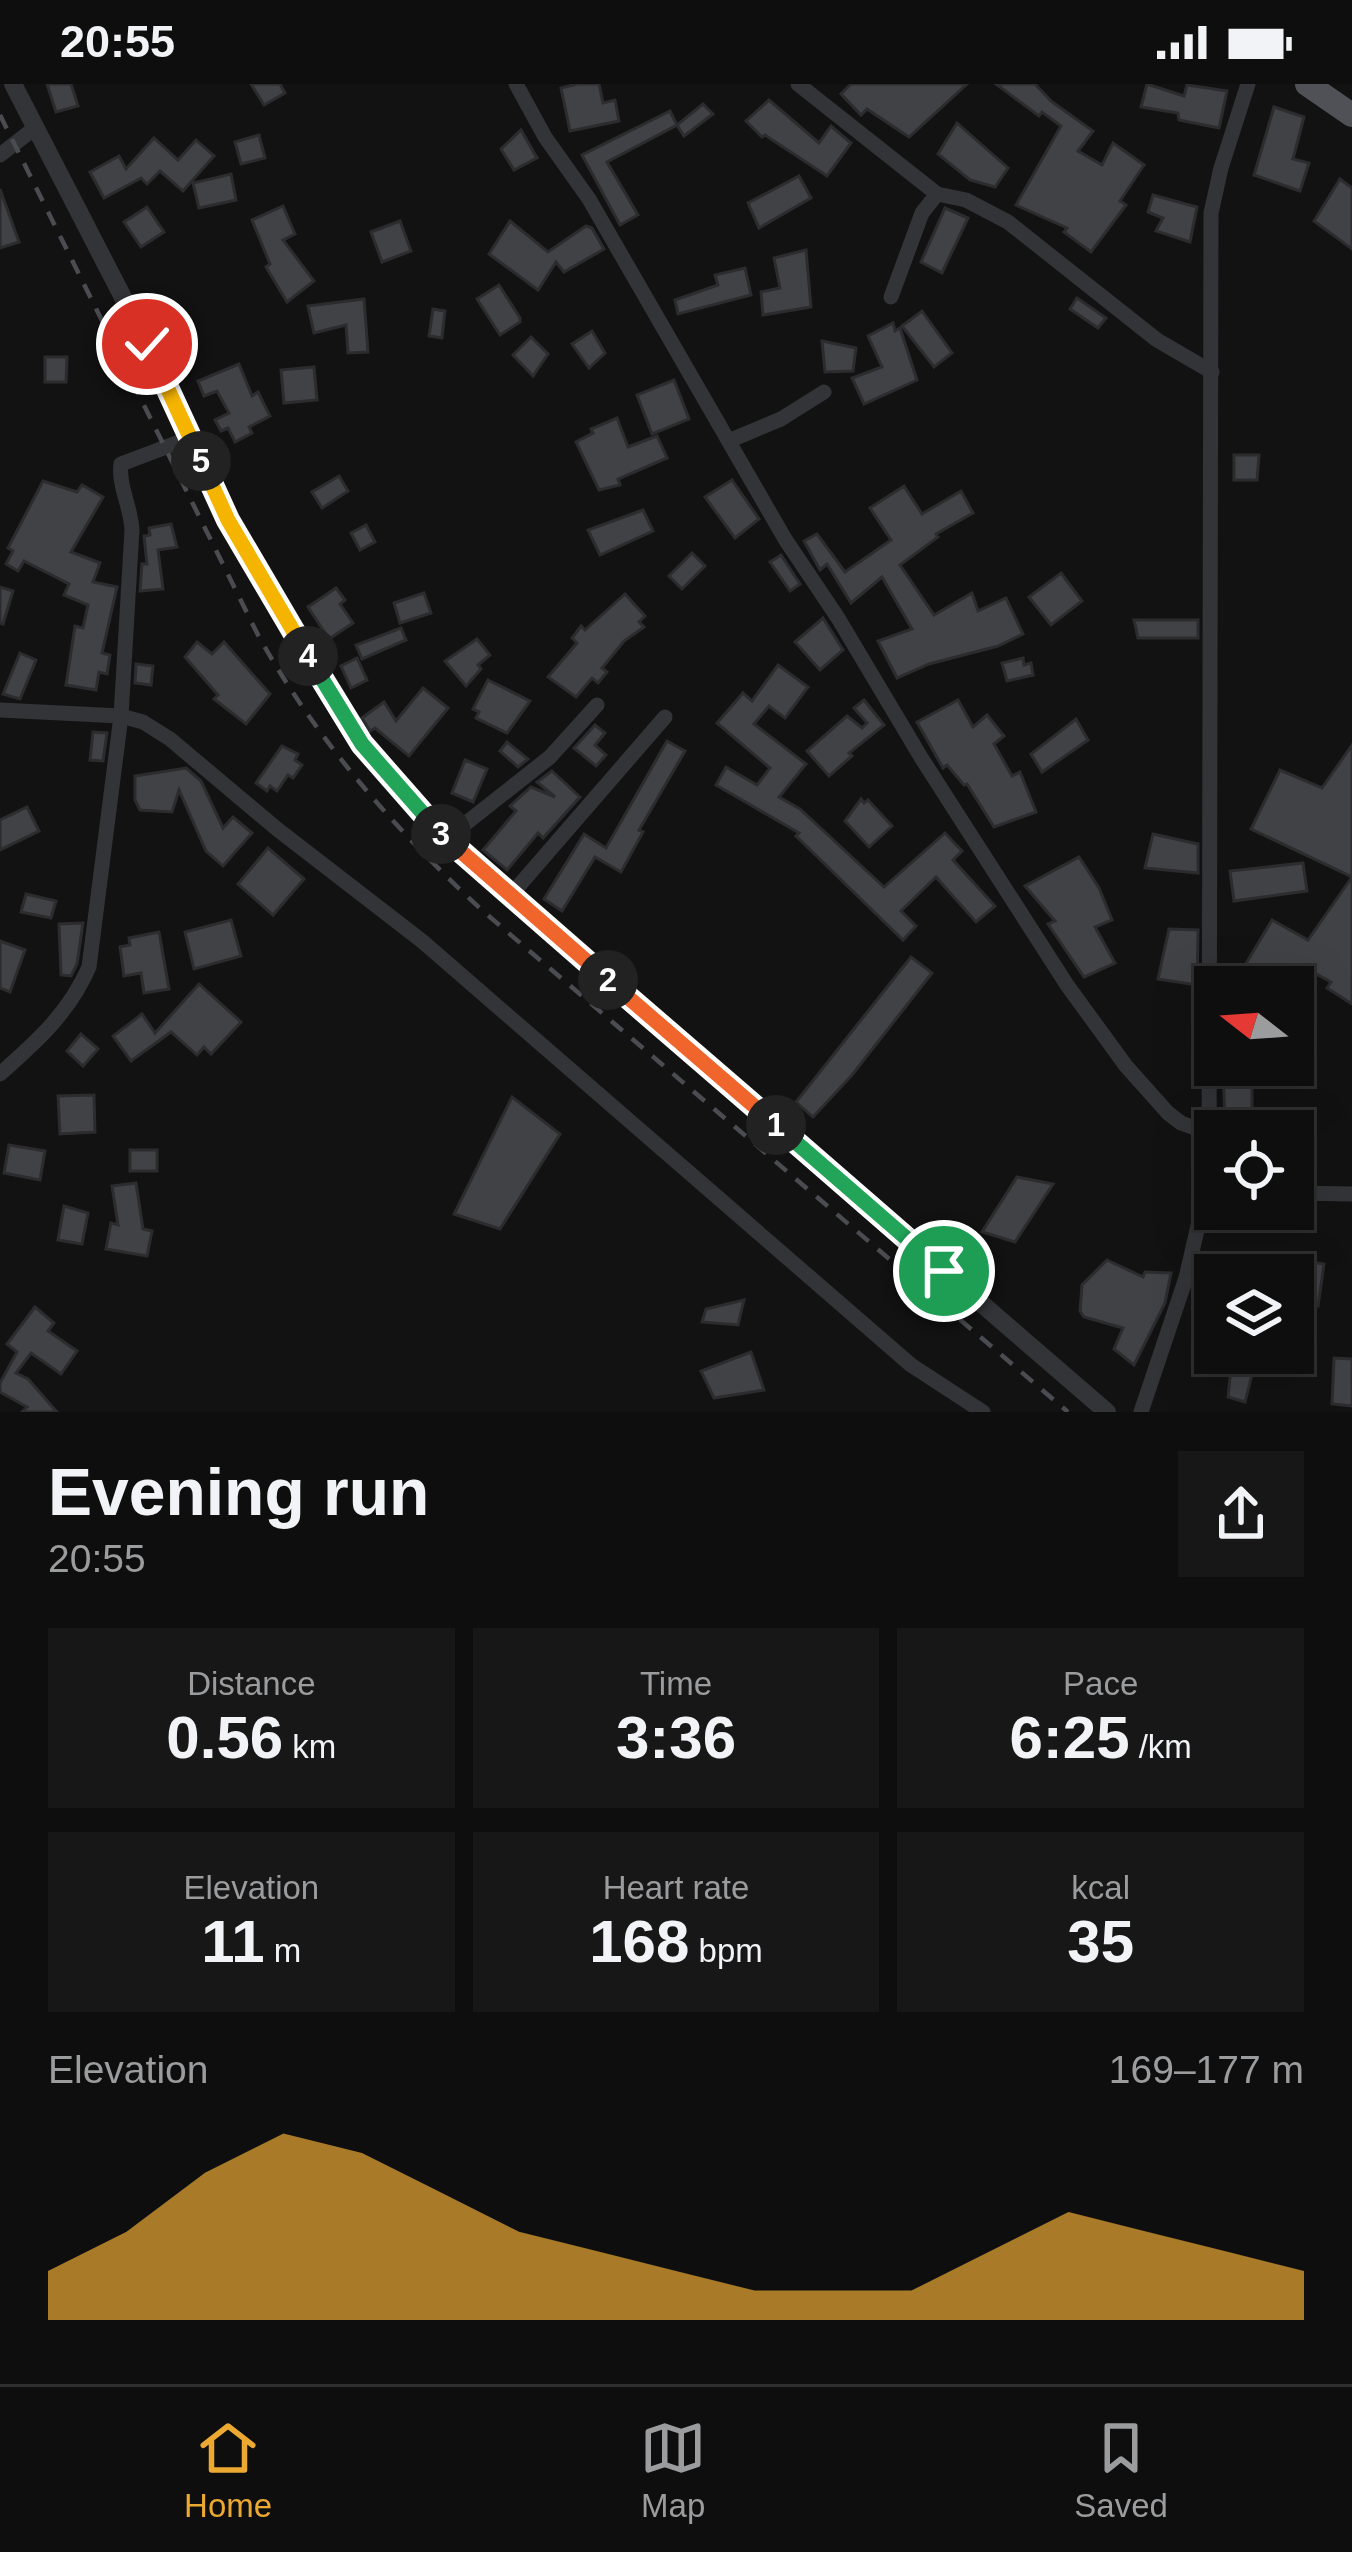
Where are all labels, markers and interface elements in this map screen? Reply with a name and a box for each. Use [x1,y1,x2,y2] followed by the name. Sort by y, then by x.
[60,16,175,67] text: 20:55
[96,293,198,395] pin
[114,311,180,377] icon: check
[171,431,231,491] pin: 5
[192,442,210,479] text: 5
[278,626,338,686] pin: 4
[299,637,317,674] text: 4
[411,804,471,864] pin: 3
[432,815,450,852] text: 3
[578,950,638,1010] pin: 2
[599,961,617,998] text: 2
[1194,966,1314,1086] north arrow
[1194,966,1314,1374] map controls
[746,1095,806,1155] pin: 1
[767,1106,785,1143] text: 1
[1194,1110,1314,1230] button: locate
[893,1220,995,1322] pin
[911,1238,977,1304] icon: arrive
[1194,1254,1314,1374] button: layers
[1178,1451,1304,1577] button: share
[48,1455,429,1529] text: Evening run
[48,1537,146,1580] text: 20:55
[187,1665,316,1702] text: Distance
[640,1665,712,1702] text: Time
[1063,1665,1138,1702] text: Pace
[166,1704,283,1771] text: 0.56
[616,1704,736,1771] text: 3:36
[1009,1704,1130,1771] text: 6:25
[283,1728,336,1765] text: km
[1130,1728,1192,1765] text: /km
[183,1869,319,1906] text: Elevation
[603,1869,749,1906] text: Heart rate
[1071,1869,1130,1906] text: kcal
[201,1908,265,1975] text: 11
[589,1908,689,1975] text: 168
[1067,1908,1134,1975] text: 35
[265,1932,301,1969] text: m
[689,1932,763,1969] text: bpm
[48,2048,208,2091] text: Elevation
[1109,2048,1304,2091] text: 169–177 m
[184,2415,272,2525] tab: Home
[640,2415,706,2525] tab: Map
[1074,2415,1168,2525] tab: Saved

